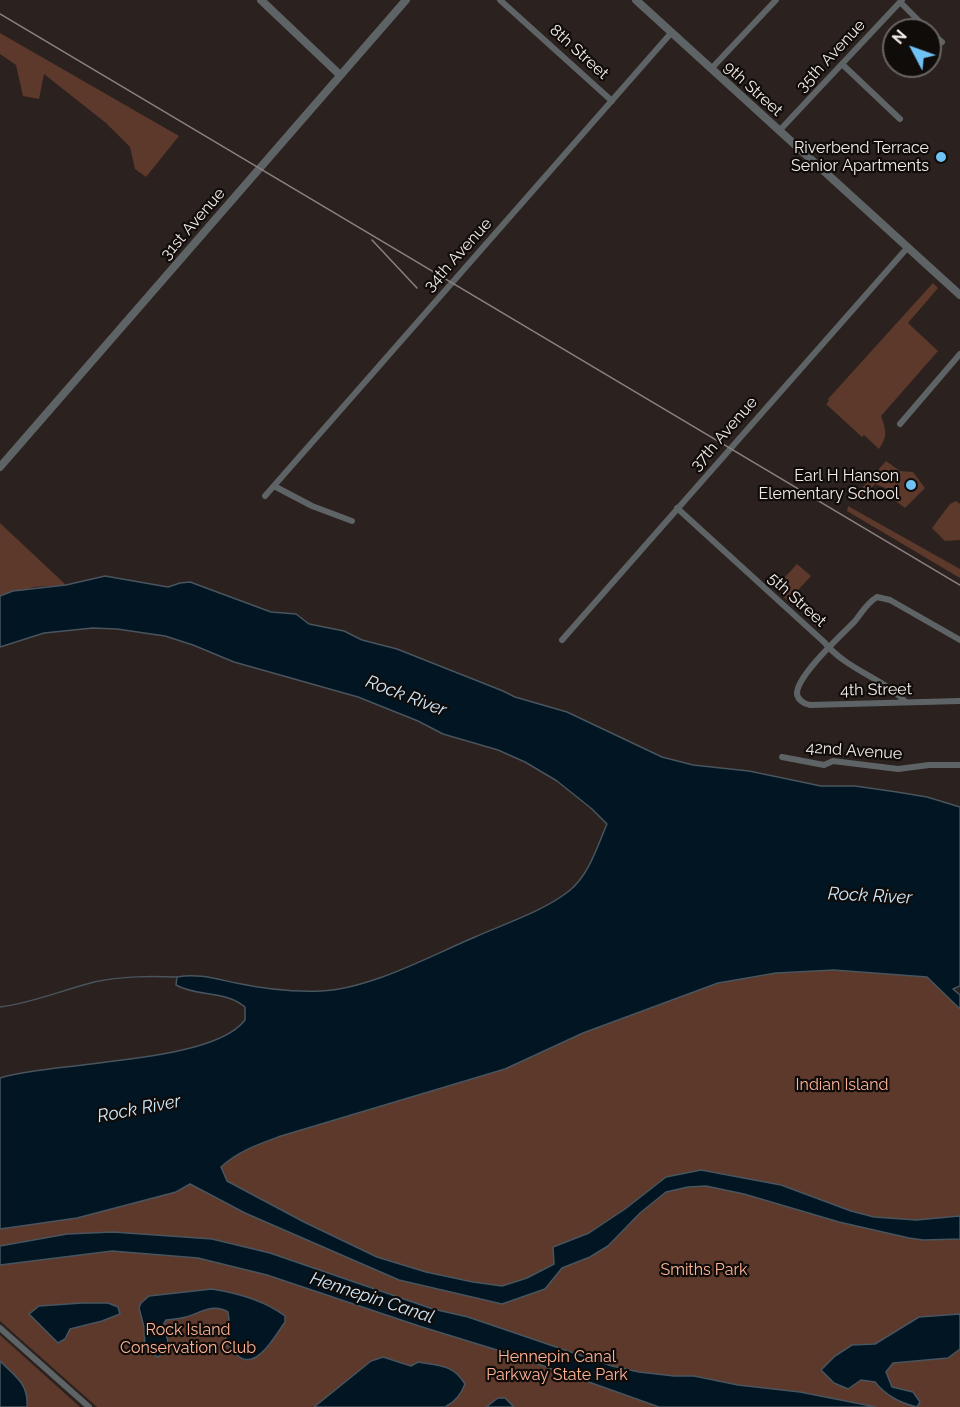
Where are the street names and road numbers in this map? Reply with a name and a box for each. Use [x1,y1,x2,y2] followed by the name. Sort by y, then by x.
[793,16,869,96] street label: 35th Avenue
[546,21,612,83] street label: 8th Street
[720,58,786,120] street label: 9th Street
[157,184,229,264] street label: 31st Avenue
[420,214,496,296] street label: 34th Avenue
[687,393,761,475] street label: 37th Avenue
[764,569,830,631] street label: 5th Street
[840,680,912,700] street label: 4th Street
[805,738,903,764] street label: 42nd Avenue

